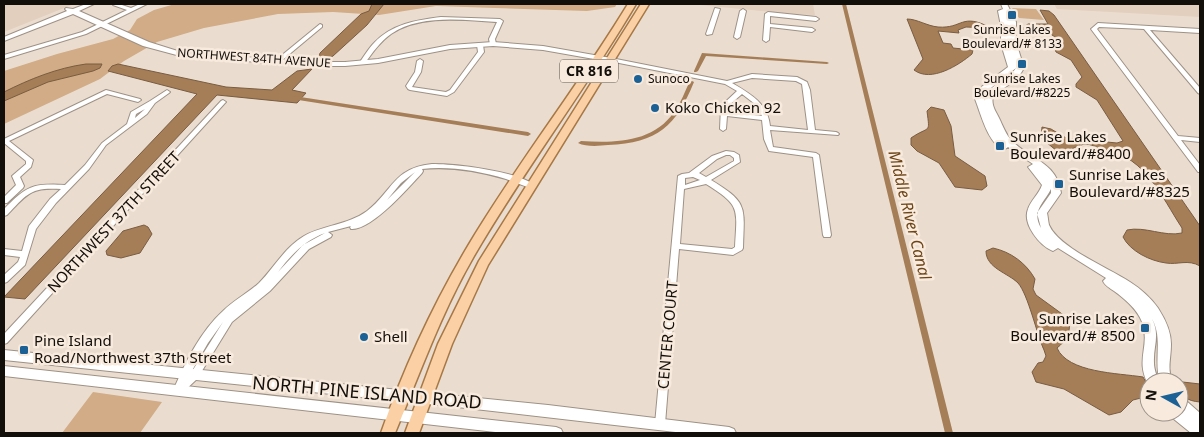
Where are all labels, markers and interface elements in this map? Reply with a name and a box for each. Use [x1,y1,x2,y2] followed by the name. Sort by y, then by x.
[1006,9,1018,21] marker: Sunrise Lakes Boulevard/# 8133
[962,21,1062,52] place label: Sunrise Lakes Boulevard/# 8133
[177,44,331,71] street label: NORTHWEST 84TH AVENUE
[1016,58,1028,70] marker: Sunrise Lakes Boulevard/#8225
[560,59,618,82] road number: CR 816
[648,70,690,87] place label: Sunoco
[974,70,1070,101] place label: Sunrise Lakes Boulevard/#8225
[632,73,644,85] marker: Sunoco
[665,97,781,117] place label: Koko Chicken 92
[649,102,661,114] marker: Koko Chicken 92
[1010,126,1131,163] place label: Sunrise Lakes Boulevard/#8400
[994,140,1006,152] marker: Sunrise Lakes Boulevard/#8400
[42,146,184,296] street label: NORTHWEST 37TH STREET
[883,148,937,283] water label: Middle River Canal
[1069,164,1190,201] place label: Sunrise Lakes Boulevard/#8325
[1053,178,1065,190] marker: Sunrise Lakes Boulevard/#8325
[652,279,682,390] street label: CENTER COURT
[1010,308,1135,345] place label: Sunrise Lakes Boulevard/# 8500
[1139,322,1151,334] marker: Sunrise Lakes Boulevard/# 8500
[374,326,408,346] place label: Shell
[34,330,232,367] place label: Pine Island Road/Northwest 37th Street
[358,331,370,343] marker: Shell
[18,344,30,356] marker: Pine Island Road/Northwest 37th Street
[251,370,483,414] street label: NORTH PINE ISLAND ROAD
[1139,372,1189,422] north arrow
[1140,388,1161,402] text: N

